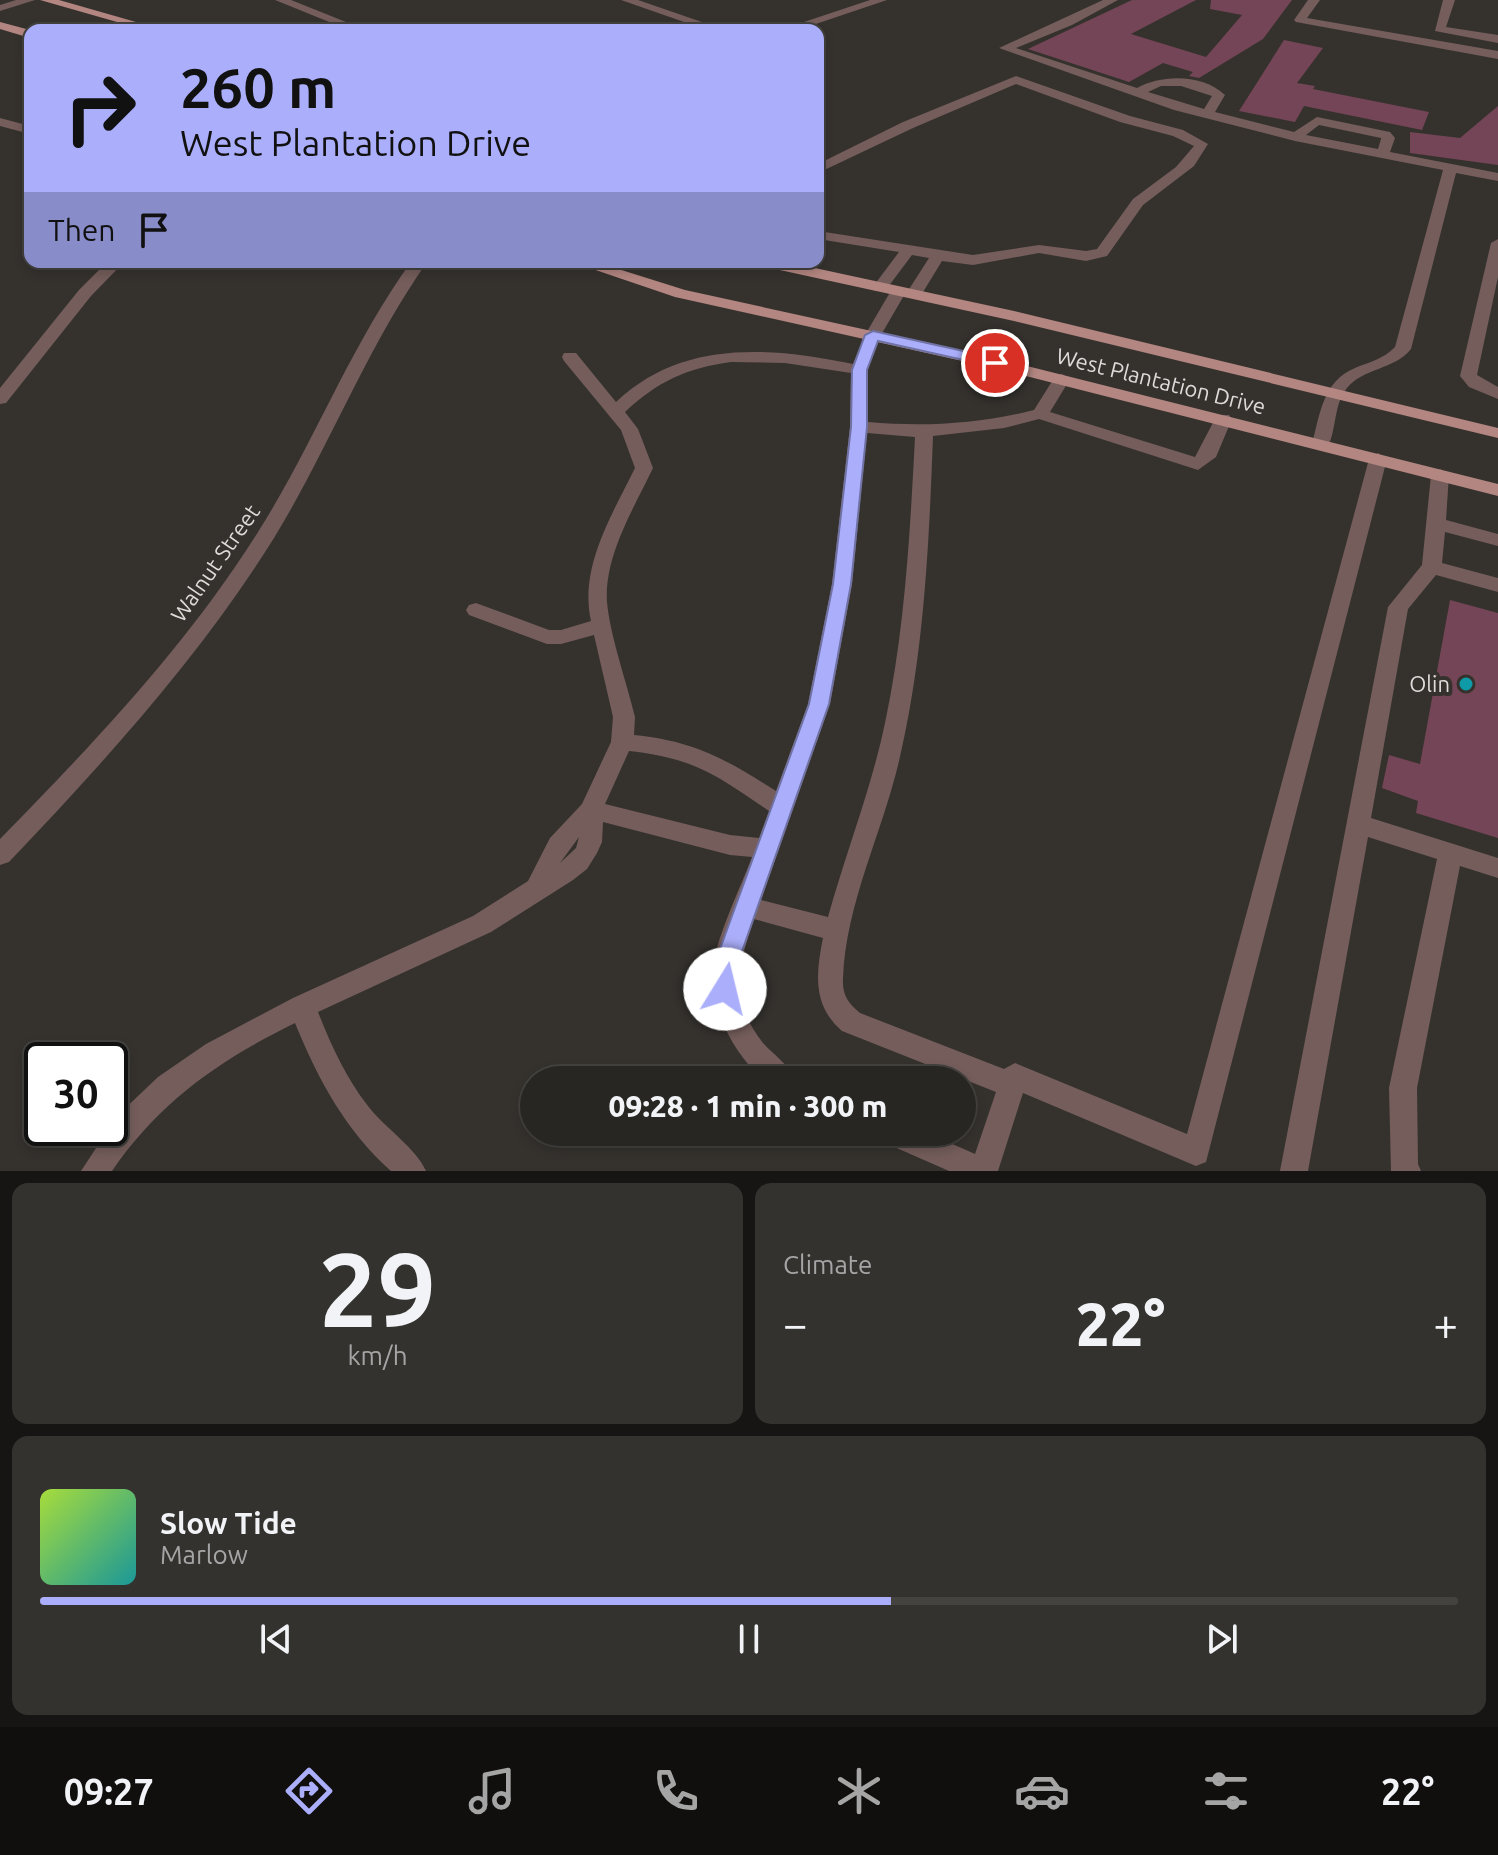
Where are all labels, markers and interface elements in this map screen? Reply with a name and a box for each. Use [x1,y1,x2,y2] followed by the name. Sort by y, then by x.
[48,56,152,160] icon: right
[180,56,336,119] text: 260 m
[180,122,531,163] text: West Plantation Drive
[132,208,176,252] icon: arrive
[48,213,116,247] text: Then
[961,329,1029,397] pin
[973,341,1017,385] icon: arrive
[1054,342,1268,419] street label: West Plantation Drive
[165,499,264,626] street label: Walnut Street
[1409,671,1450,696] place label: Olin
[1457,675,1475,693] marker: Olin
[683,947,767,1031] position arrow
[24,1042,128,1146] speed limit sign: 30
[609,1089,887,1123] text: 09:28 · 1 min · 300 m
[319,1230,436,1347] text: 29
[783,1250,872,1279] text: Climate
[1076,1290,1165,1357] text: 22°
[783,1299,808,1348] text: −
[1433,1299,1458,1348] text: +
[347,1341,408,1370] text: km/h
[160,1506,297,1540] text: Slow Tide
[160,1540,248,1569] text: Marlow
[254,1617,298,1661] icon: previous
[727,1617,771,1661] icon: pause
[1200,1617,1244,1661] icon: next
[281,1763,337,1819] icon: directions
[464,1763,520,1819] icon: music
[648,1763,704,1819] icon: phone
[831,1763,887,1819] icon: climate
[1014,1763,1070,1819] icon: car
[1198,1763,1254,1819] icon: filters
[64,1771,154,1812] text: 09:27
[1381,1771,1434,1812] text: 22°

